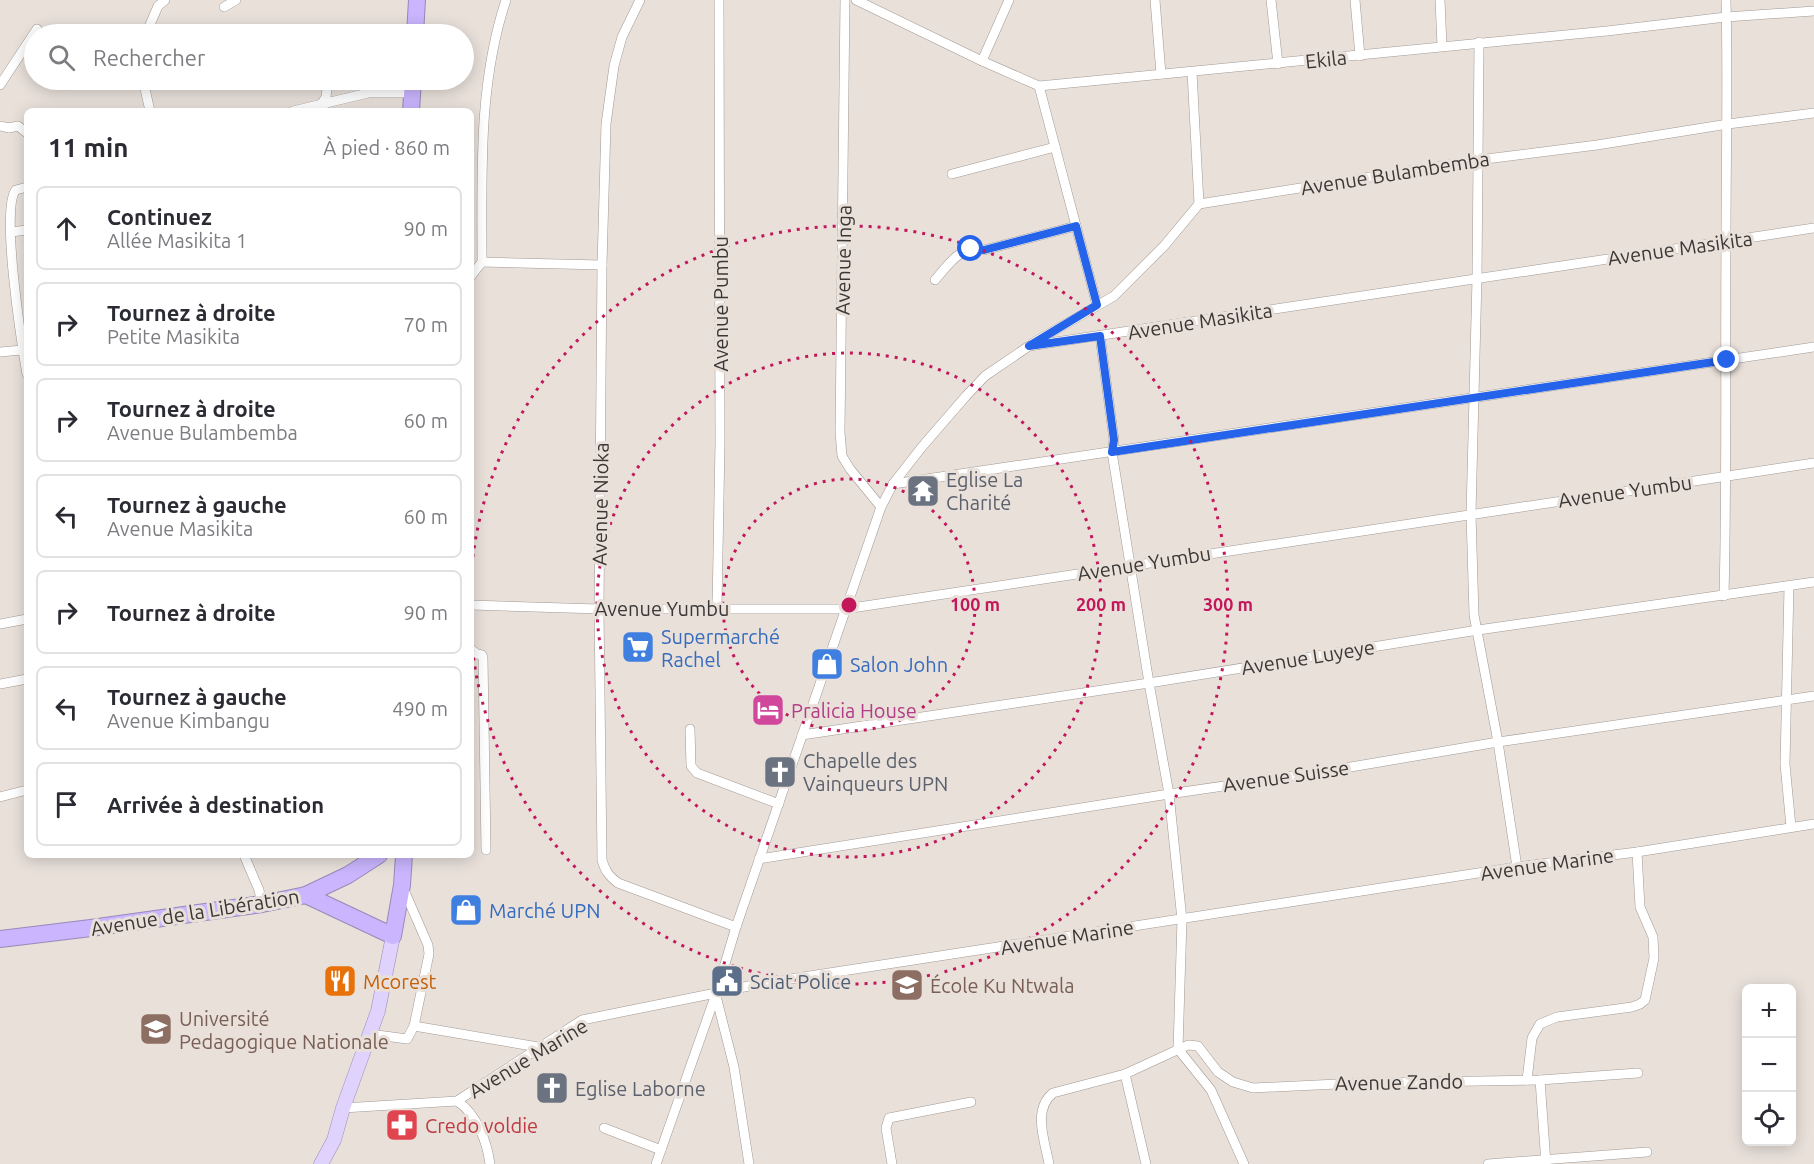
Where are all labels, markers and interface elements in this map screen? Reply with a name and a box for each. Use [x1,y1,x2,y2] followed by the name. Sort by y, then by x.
[24,24,474,90] search box
[45,41,78,74] icon: search
[93,45,205,70] text: Rechercher
[1304,45,1348,73] street label: Ekila
[48,133,128,162] text: 11 min
[323,136,450,159] text: À pied · 860 m
[1299,147,1491,199] street label: Avenue Bulambemba
[107,204,212,229] text: Continuez
[831,205,855,315] street label: Avenue Inga
[50,212,83,245] icon: ahead
[404,217,448,240] text: 90 m
[1606,226,1754,270] street label: Avenue Masikita
[107,229,247,252] text: Allée Masikita 1
[957,235,983,261] route start
[709,236,732,372] street label: Avenue Pumbu
[1126,298,1274,344] street label: Avenue Masikita
[107,300,276,325] text: Tournez à droite
[50,308,83,341] icon: right
[404,313,448,336] text: 70 m
[107,325,240,348] text: Petite Masikita
[1713,346,1739,372] route end
[107,396,276,421] text: Tournez à droite
[50,404,83,437] icon: right
[404,409,448,432] text: 60 m
[107,421,298,444] text: Avenue Bulambemba
[587,442,613,566] street label: Avenue Nioka
[946,468,1023,514] place label: Eglise La Charité
[1557,470,1693,512] street label: Avenue Yumbu
[905,473,941,509] temple icon: Eglise La Charité
[107,492,287,517] text: Tournez à gauche
[50,500,83,533] icon: left
[404,505,448,528] text: 60 m
[107,517,253,540] text: Avenue Masikita
[1076,541,1212,585] street label: Avenue Yumbu
[950,594,1000,614] text: 100 m
[1076,594,1126,614] text: 200 m
[1203,594,1253,614] text: 300 m
[839,595,859,615] centre of rings
[50,596,83,629] icon: right
[595,597,729,620] street label: Avenue Yumbu
[107,600,276,625] text: Tournez à droite
[404,601,448,624] text: 90 m
[661,625,780,671] place label: Supermarché Rachel
[620,629,656,665] supermarket icon: Supermarché Rachel
[1240,635,1376,679] street label: Avenue Luyeye
[809,646,845,682] shop icon: Salon John
[850,653,948,676] place label: Salon John
[107,684,287,709] text: Tournez à gauche
[50,692,83,725] icon: left
[750,692,786,728] hotel icon: Pralicia House
[392,697,448,720] text: 490 m
[791,699,917,722] place label: Pralicia House
[107,709,270,732] text: Avenue Kimbangu
[803,749,948,795] place label: Chapelle des Vainqueurs UPN
[762,754,798,790] church icon: Chapelle des Vainqueurs UPN
[1221,756,1351,796] street label: Avenue Suisse
[50,788,83,821] icon: arrive
[107,792,324,817] text: Arrivée à destination
[1479,843,1615,885] street label: Avenue Marine
[89,884,301,940] street label: Avenue de la Libération
[448,892,484,928] shop icon: Marché UPN
[489,899,600,922] place label: Marché UPN
[999,915,1135,959] street label: Avenue Marine
[322,963,358,999] restaurant icon: Mcorest
[709,963,745,999] public building icon: Sciat Police
[889,967,925,1003] school or university icon: École Ku Ntwala
[363,970,437,993] place label: Mcorest
[750,970,851,993] place label: Sciat Police
[930,974,1075,997] place label: École Ku Ntwala
[1742,984,1796,1146] map controls
[1742,984,1796,1038] button: +
[179,1007,389,1053] place label: Université Pedagogique Nationale
[138,1011,174,1047] school or university icon: Université Pedagogique Nationale
[464,1013,592,1103] street label: Avenue Marine
[1742,1038,1796,1092] button: −
[1335,1069,1463,1095] street label: Avenue Zando
[534,1070,570,1106] church icon: Eglise Laborne
[575,1077,706,1100] place label: Eglise Laborne
[1742,1092,1796,1146] button: locate
[384,1107,420,1143] pharmacy icon: Credo voldie
[425,1114,538,1137] place label: Credo voldie

